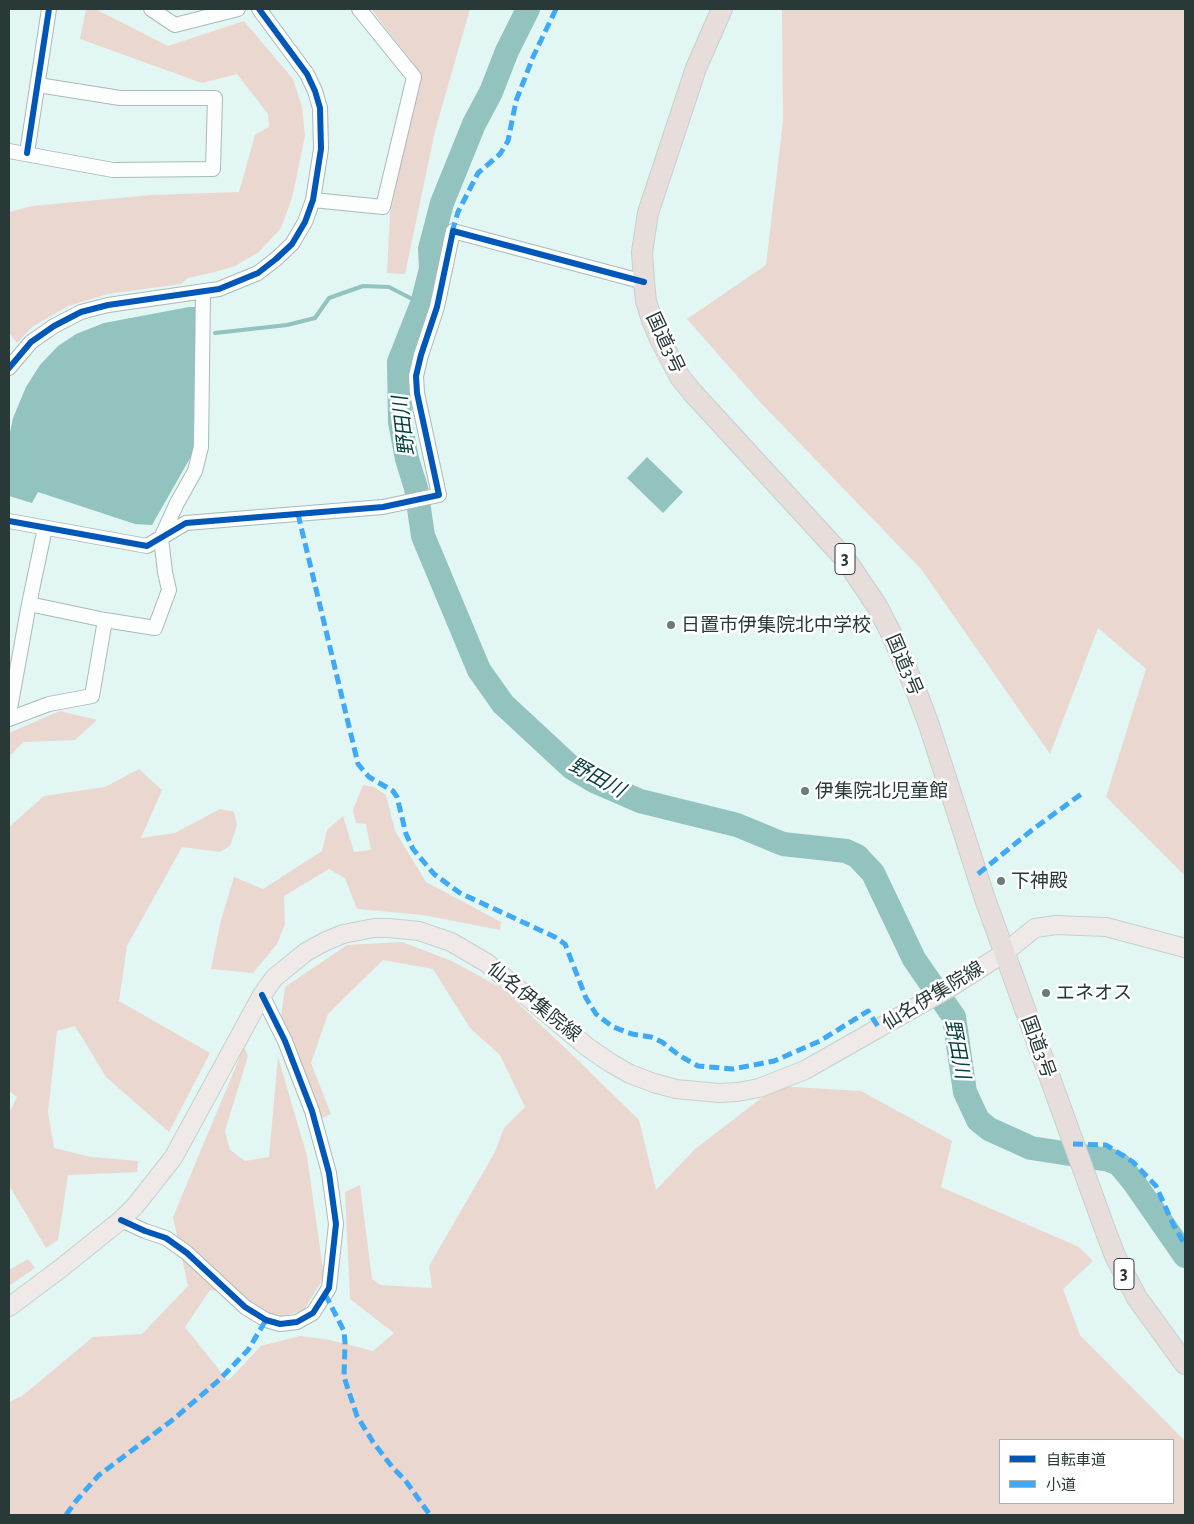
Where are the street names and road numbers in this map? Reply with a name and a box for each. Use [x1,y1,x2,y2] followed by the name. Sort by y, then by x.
[641,309,689,377] street label: 国道3号
[835,544,855,574] road number: 3
[881,631,927,699] street label: 国道3号
[483,957,585,1047] street label: 仙名伊集院線
[878,957,988,1035] street label: 仙名伊集院線
[1016,1013,1060,1081] street label: 国道3号
[1114,1258,1134,1290] road number: 3

